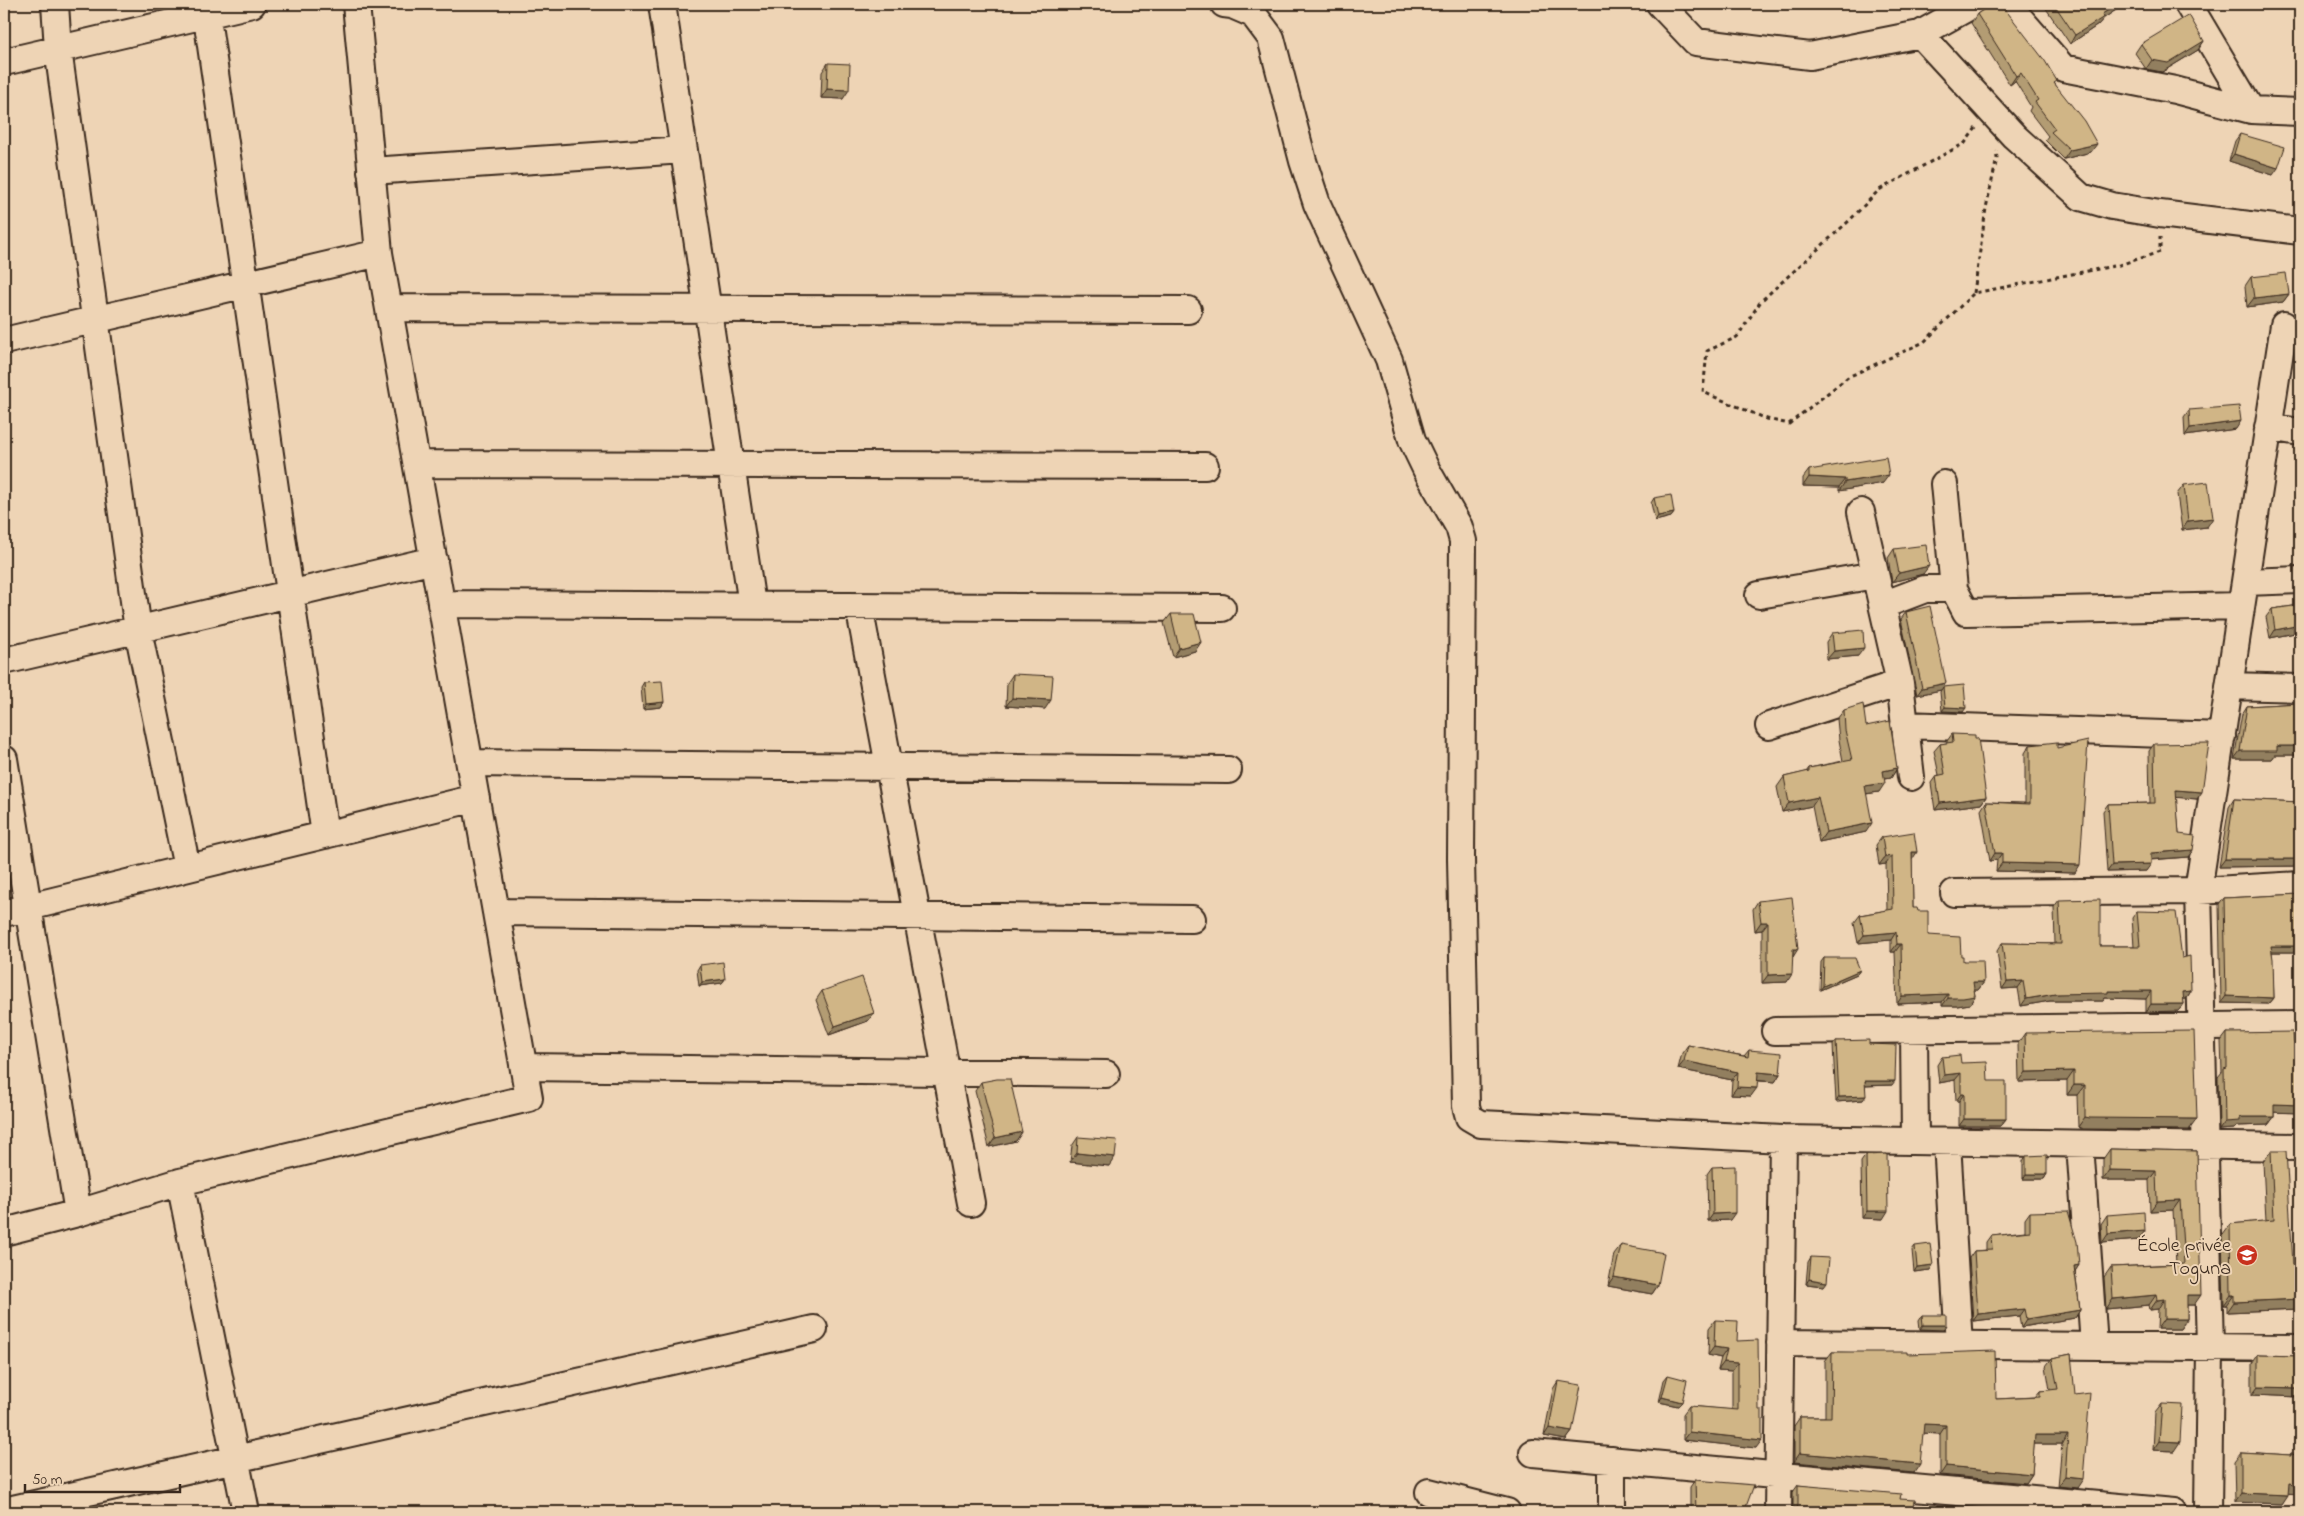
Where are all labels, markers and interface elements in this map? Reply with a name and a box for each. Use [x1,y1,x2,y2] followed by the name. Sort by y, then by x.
[2137,1232,2231,1285] place label: École privée Toguna
[2235,1243,2259,1267] school or university icon: École privée Toguna
[25,1461,180,1493] scale bar
[32,1469,63,1491] text: 50 m

